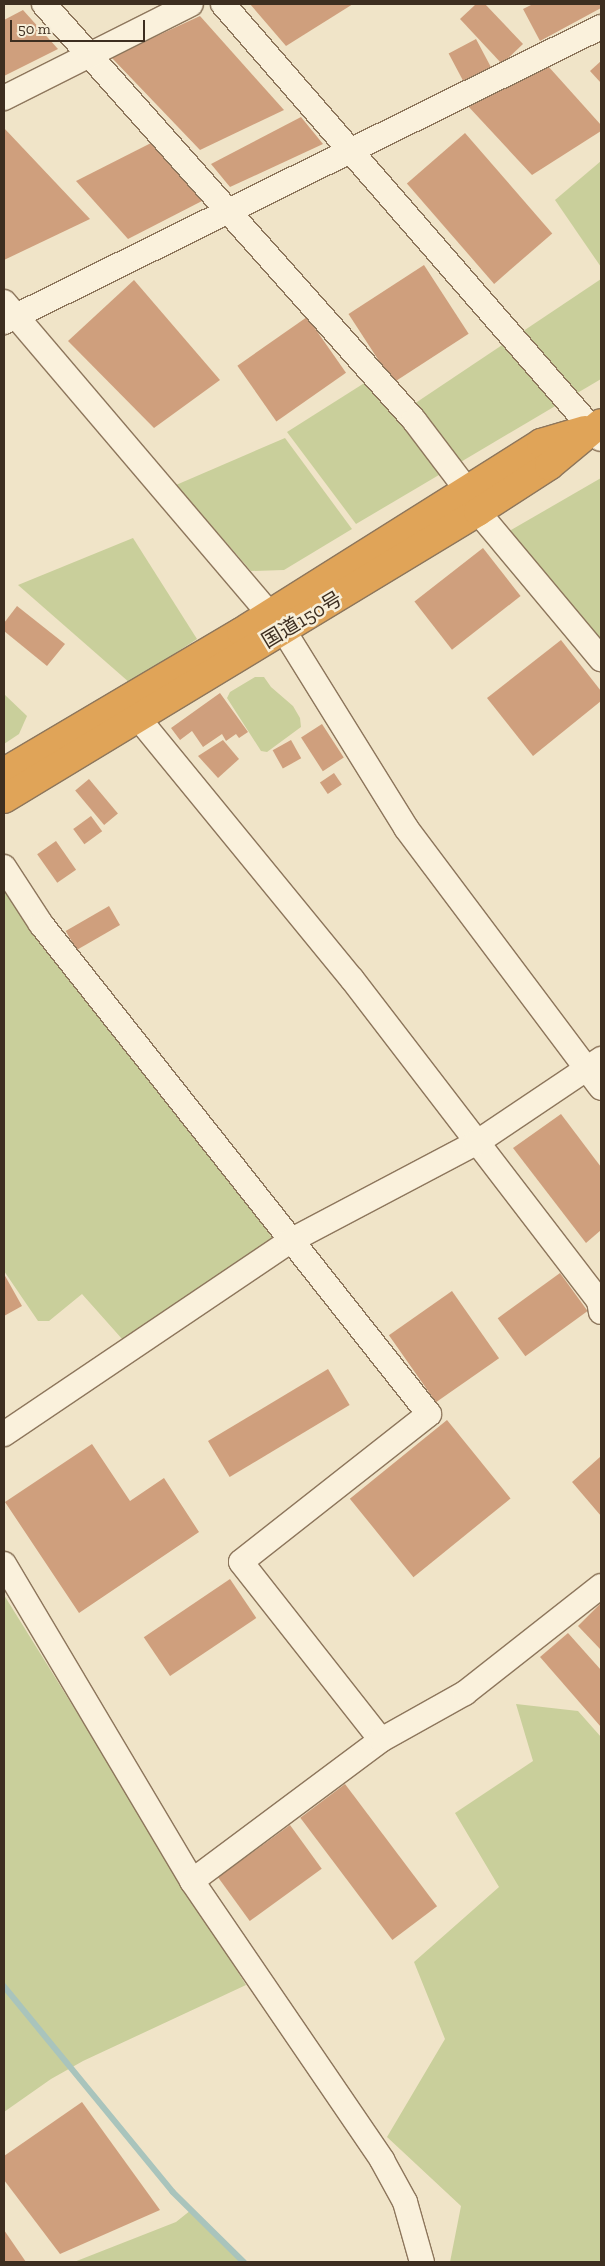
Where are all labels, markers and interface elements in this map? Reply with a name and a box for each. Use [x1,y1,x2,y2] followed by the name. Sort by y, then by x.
[12,10,148,42] scale bar
[18,20,51,38] text: 50 m
[257,587,347,653] street label: 国道150号

